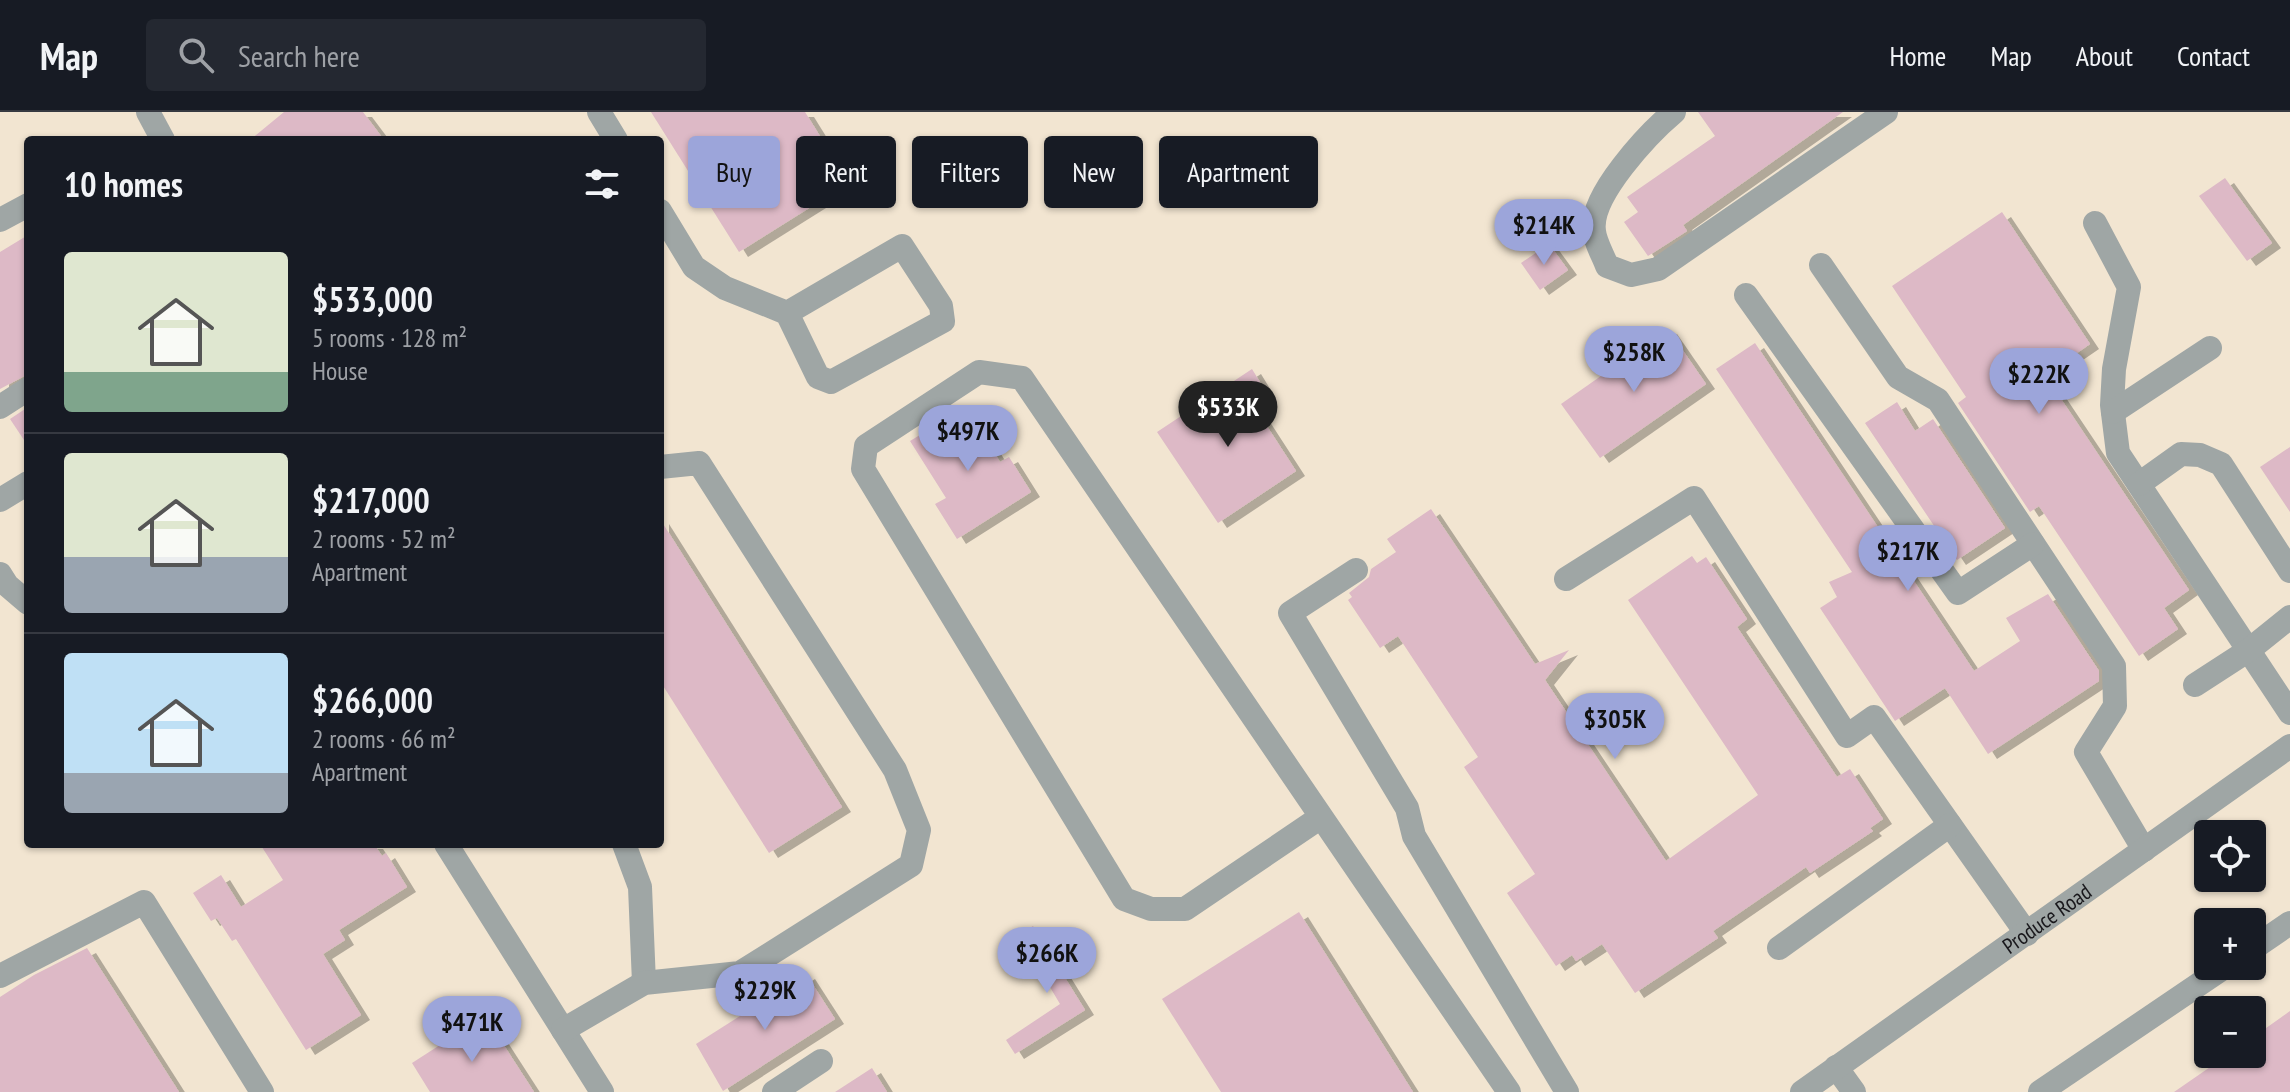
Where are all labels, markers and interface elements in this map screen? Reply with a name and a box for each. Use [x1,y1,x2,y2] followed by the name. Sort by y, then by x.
[146,19,706,91] search box
[40,31,98,80] text: Map
[174,33,218,77] icon: search
[238,36,360,75] text: Search here
[1890,37,1946,74] text: Home
[1990,37,2032,74] text: Map
[2076,37,2133,74] text: About
[2177,37,2250,74] text: Contact
[688,136,780,208] chip: Buy
[796,136,896,208] chip: Rent
[912,136,1028,208] chip: Filters
[1044,136,1143,208] chip: New
[1159,136,1318,208] chip: Apartment
[64,162,183,206] text: 10 homes
[580,162,624,206] icon: filters
[1488,199,1600,267] pin: $214K
[1512,208,1576,241] text: $214K
[312,277,433,321] text: $533,000
[128,284,224,380] icon: home
[312,321,467,354] text: 5 rooms · 128 m²
[1578,326,1690,394] pin: $258K
[1602,335,1666,368] text: $258K
[1983,348,2095,416] pin: $222K
[312,354,368,387] text: House
[2007,357,2071,390] text: $222K
[1172,381,1284,449] pin: $533K
[1196,390,1260,423] text: $533K
[912,405,1024,473] pin: $497K
[936,414,1000,447] text: $497K
[312,478,430,522] text: $217,000
[128,485,224,581] icon: home
[312,522,456,555] text: 2 rooms · 52 m²
[1852,525,1964,593] pin: $217K
[1876,534,1940,567] text: $217K
[312,555,407,588] text: Apartment
[312,678,433,722] text: $266,000
[128,685,224,781] icon: home
[1559,693,1671,761] pin: $305K
[1583,702,1647,735] text: $305K
[312,722,456,755] text: 2 rooms · 66 m²
[312,755,407,788] text: Apartment
[2194,820,2266,1068] map controls
[2194,820,2266,892] button: locate
[1997,877,2097,960] street label: Produce Road
[2194,908,2266,980] button: +
[991,927,1103,995] pin: $266K
[1015,936,1079,969] text: $266K
[709,964,821,1032] pin: $229K
[733,973,797,1006] text: $229K
[416,996,528,1064] pin: $471K
[2194,996,2266,1068] button: −
[440,1005,504,1038] text: $471K

